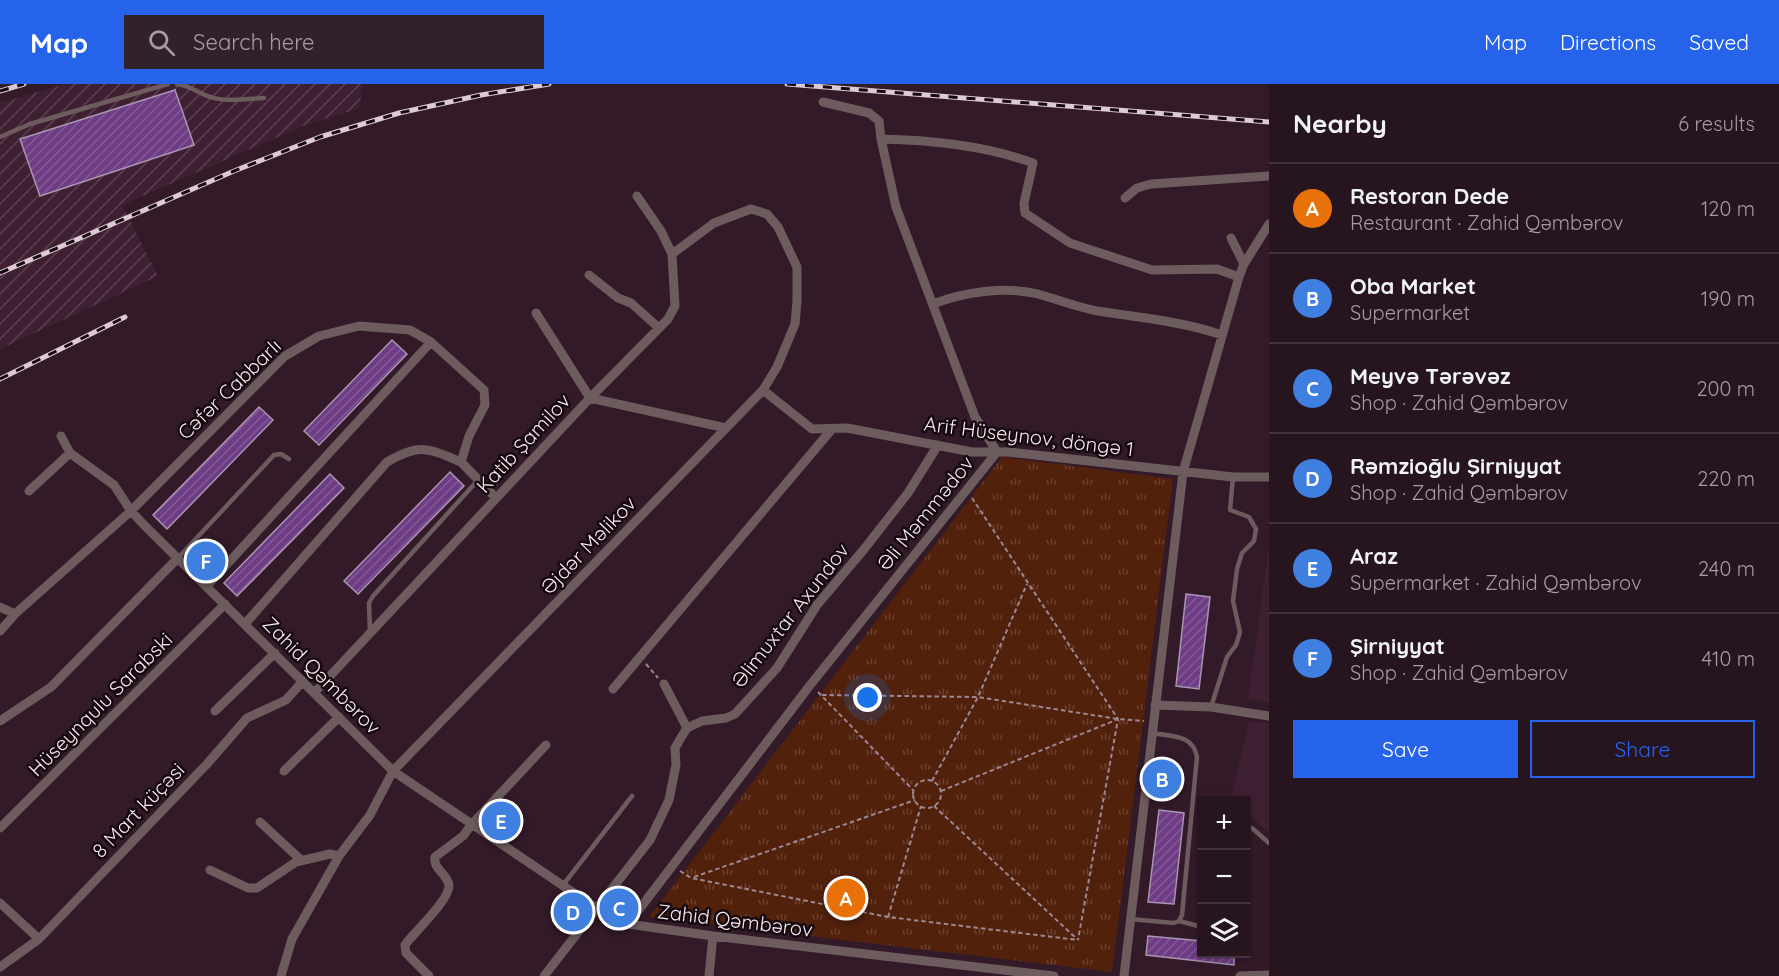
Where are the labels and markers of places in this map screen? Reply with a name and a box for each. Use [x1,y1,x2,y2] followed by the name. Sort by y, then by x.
[186,538,226,584] pin: F
[1142,756,1182,802] pin: B
[482,798,520,844] pin: E
[826,876,866,920] pin: A
[600,886,638,930] pin: C
[554,890,592,934] pin: D

